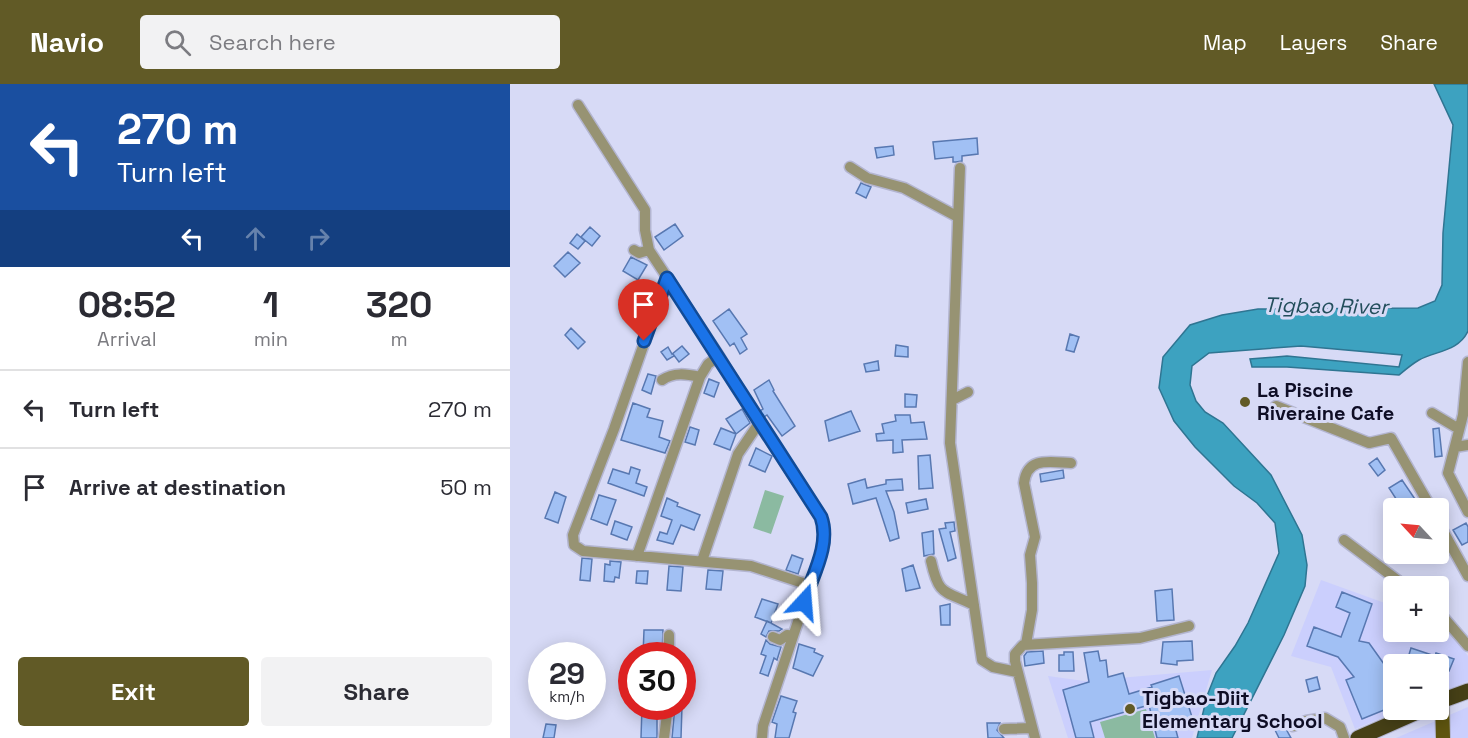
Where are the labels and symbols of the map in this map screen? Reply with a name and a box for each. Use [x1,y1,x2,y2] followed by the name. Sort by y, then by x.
[618,279,669,341] pin
[1264,291,1390,320] water label: Tigbao River
[1257,377,1394,426] place label: La Piscine Riveraine Cafe
[1238,395,1252,409] marker: La Piscine Riveraine Cafe
[1383,498,1449,564] north arrow
[772,570,836,634] position arrow
[618,642,696,720] speed limit sign: 30
[1142,685,1323,734] place label: Tigbao-Diit Elementary School
[1123,702,1137,716] marker: Tigbao-Diit Elementary School

